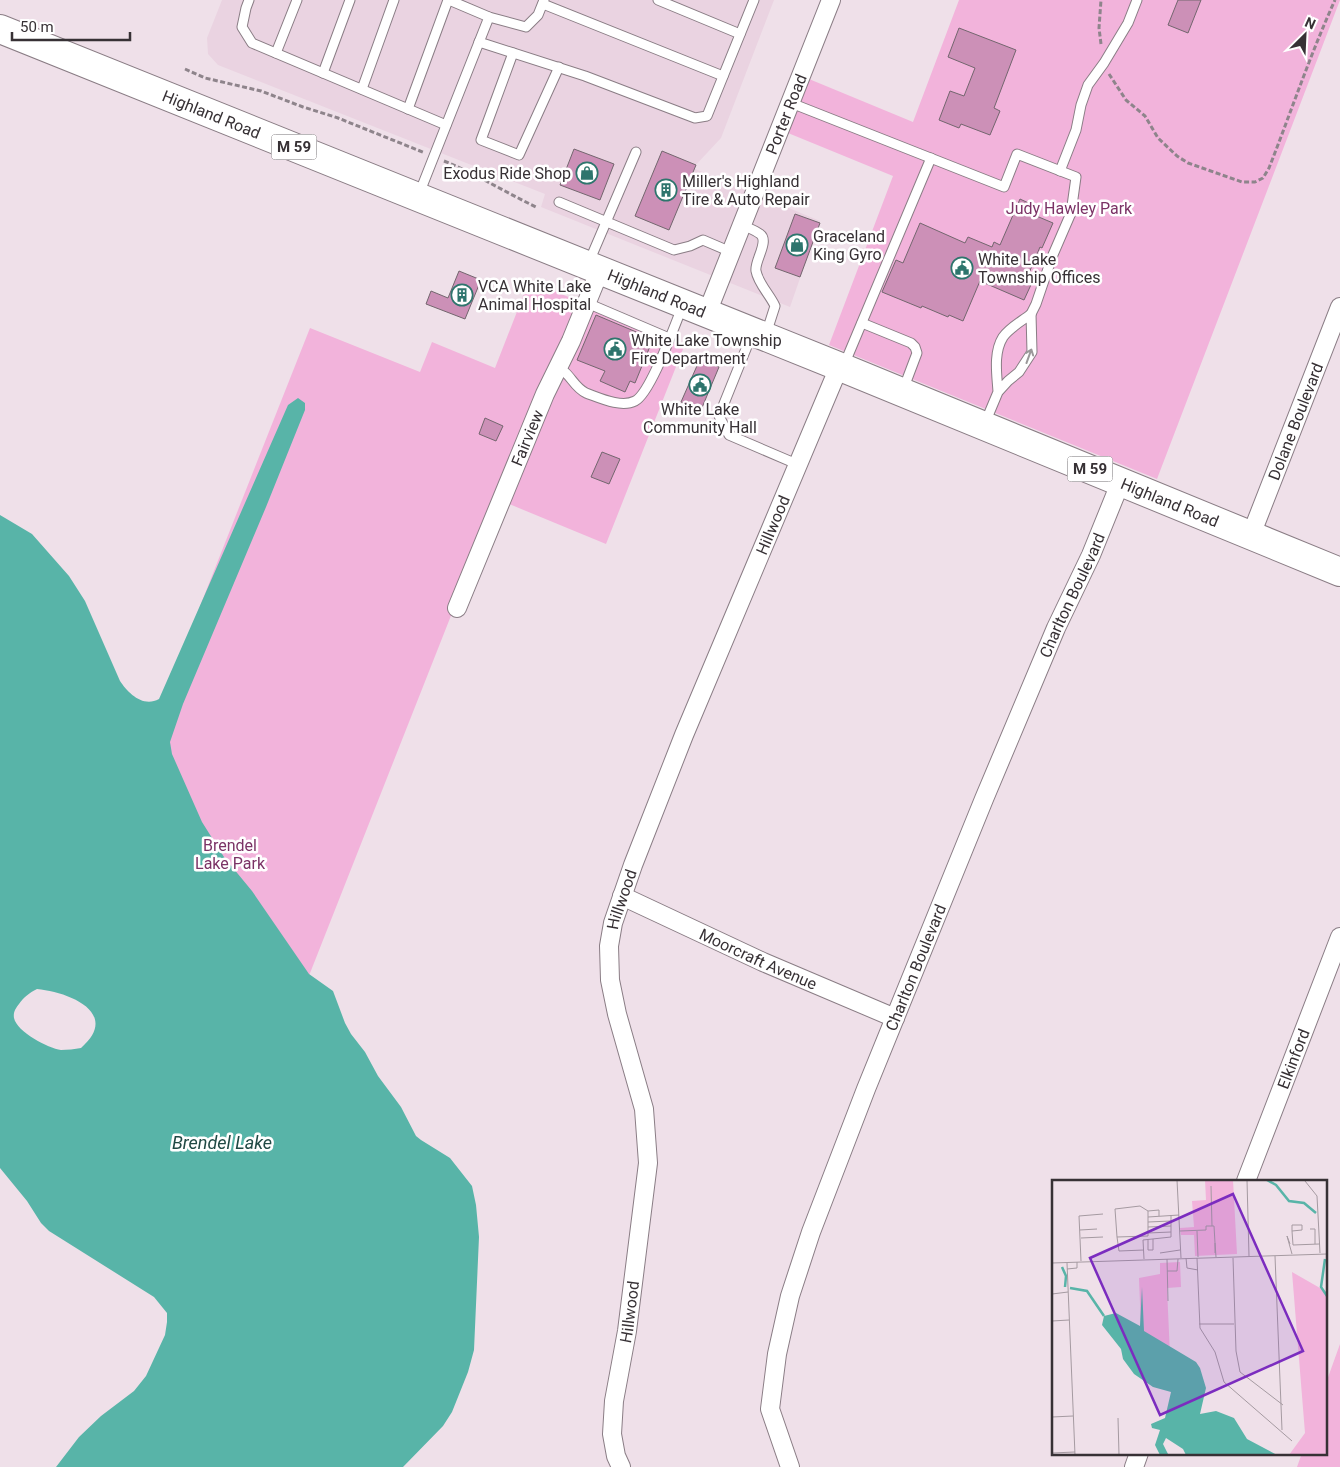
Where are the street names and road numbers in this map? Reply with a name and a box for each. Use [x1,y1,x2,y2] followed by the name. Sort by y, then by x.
[761,71,810,157] street label: Porter Road
[160,86,263,142] street label: Highland Road
[272,134,316,160] road number: M 59
[605,265,709,321] street label: Highland Road
[1264,360,1327,483] street label: Dolane Boulevard
[507,407,547,469] street label: Fairview
[1068,456,1112,482] road number: M 59
[1118,474,1222,531] street label: Highland Road
[752,492,793,557] street label: Hillwood
[1035,530,1109,660] street label: Charlton Boulevard
[603,867,640,931] street label: Hillwood
[881,901,950,1034] street label: Charlton Boulevard
[696,924,820,993] street label: Moorcraft Avenue
[1273,1026,1313,1091] street label: Elkinford
[615,1280,643,1344] street label: Hillwood

